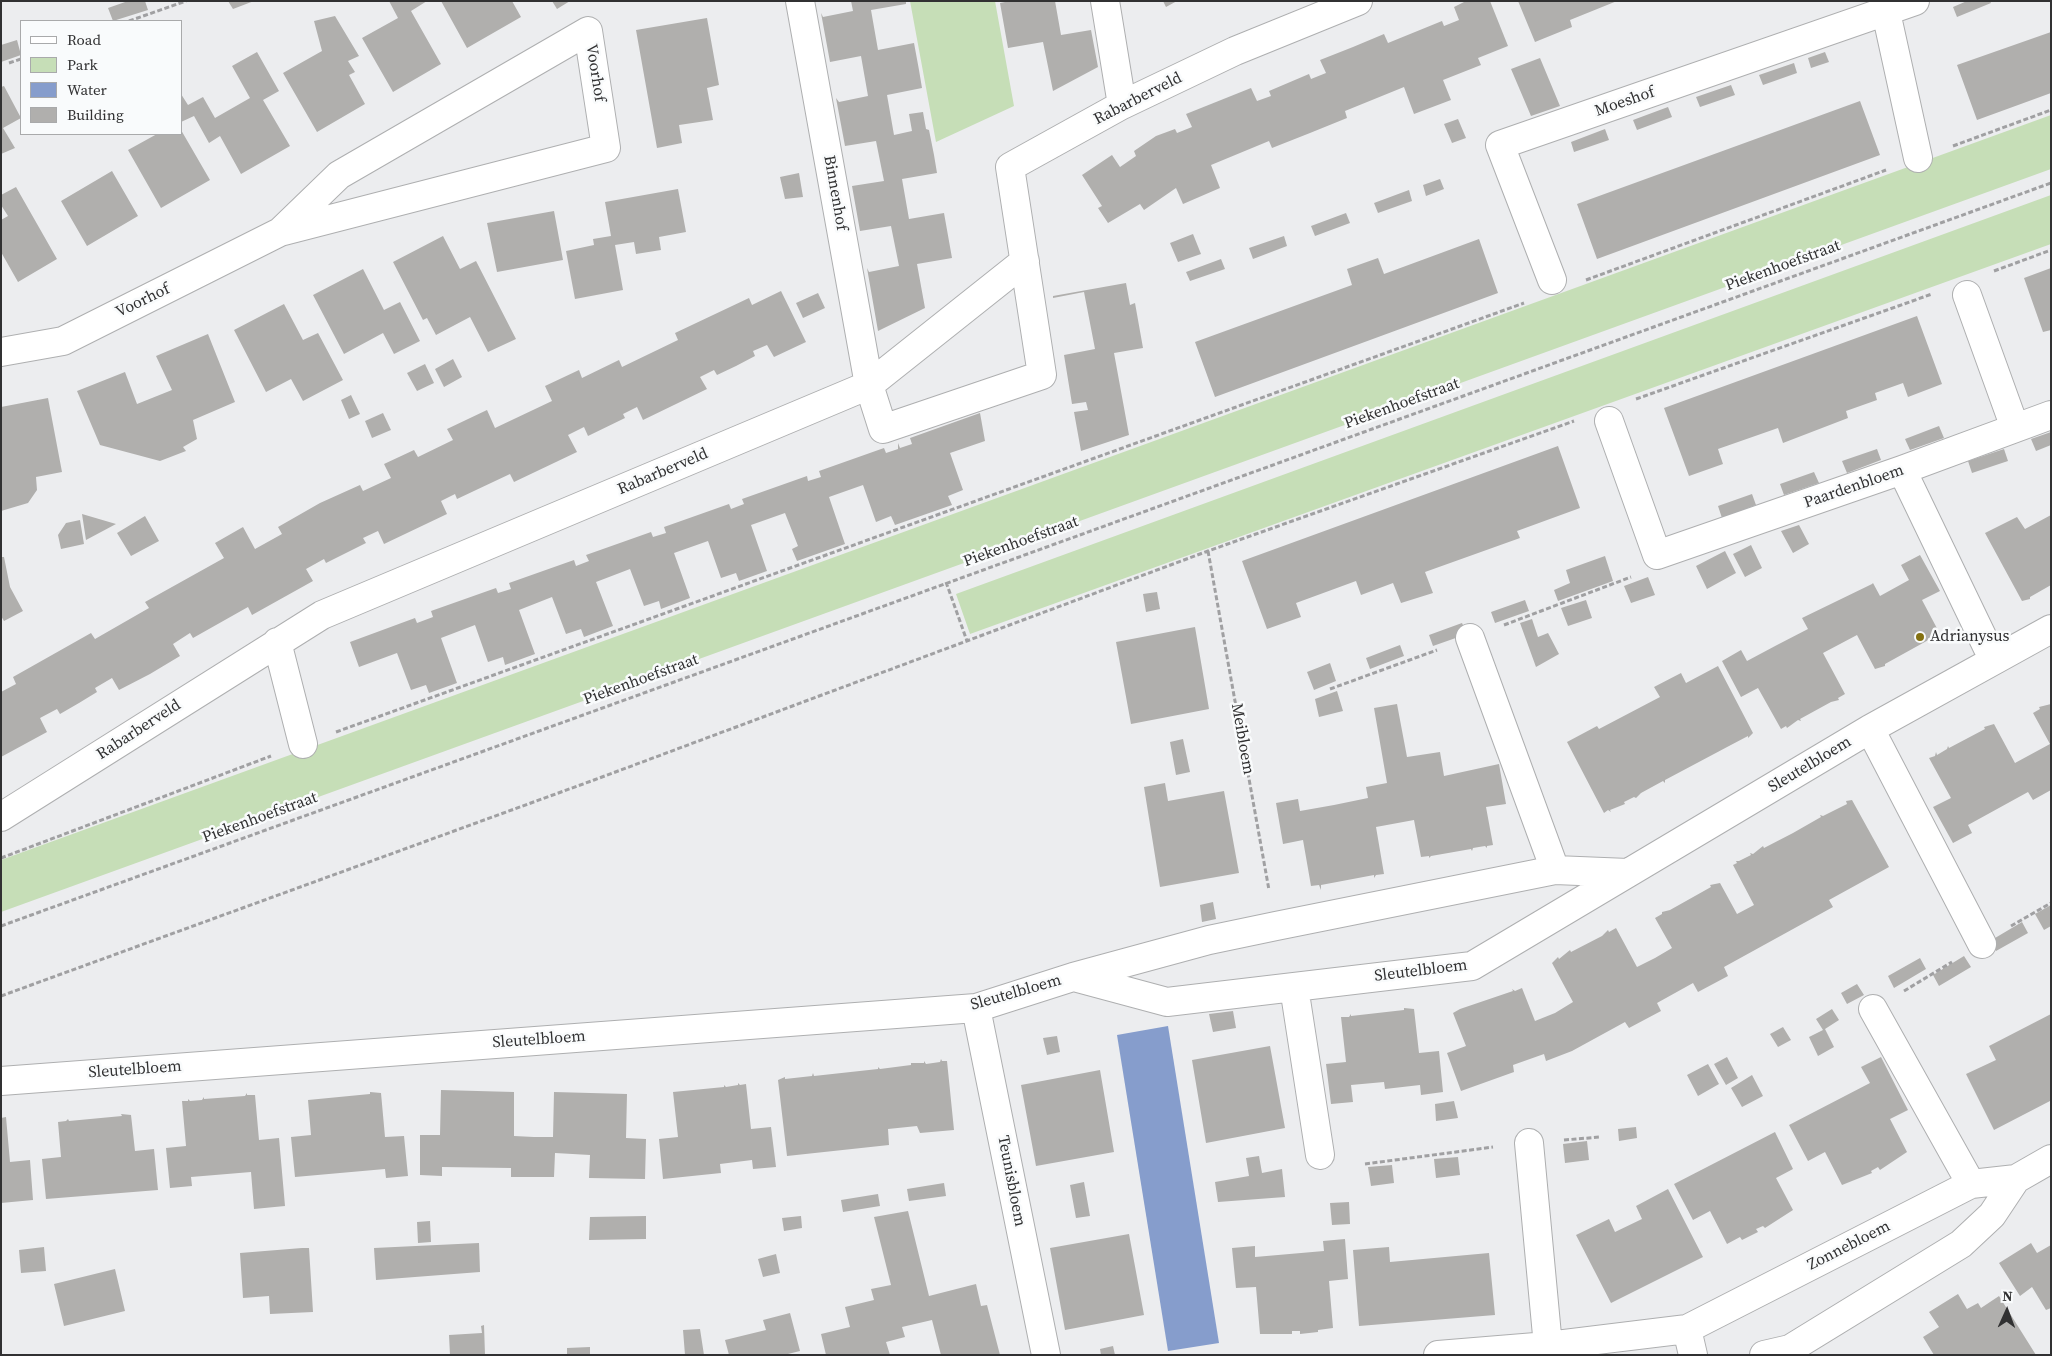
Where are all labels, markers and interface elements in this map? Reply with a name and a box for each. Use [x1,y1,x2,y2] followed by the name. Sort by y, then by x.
[20,20,182,135] legend
[67,29,101,50] text: Road
[581,43,609,103] street label: Voorhof
[67,54,98,75] text: Park
[1091,69,1185,129] street label: Rabarberveld
[67,79,107,100] text: Water
[1593,83,1657,121] street label: Moeshof
[67,104,124,125] text: Building
[819,154,851,232] street label: Binnenhof
[1723,236,1843,296] street label: Piekenhoefstraat
[113,280,173,322] street label: Voorhof
[1342,374,1462,434] street label: Piekenhoefstraat
[615,444,711,500] street label: Rabarberveld
[1802,461,1906,513] street label: Paardenbloem
[961,512,1081,572] street label: Piekenhoefstraat
[1930,627,2009,647] place label: Adrianysus
[1914,631,1926,643] marker: Adrianysus
[581,650,701,710] street label: Piekenhoefstraat
[93,696,185,764] street label: Rabarberveld
[1226,702,1258,776] street label: Meibloem
[1765,733,1855,797] street label: Sleutelbloem
[200,788,320,848] street label: Piekenhoefstraat
[1373,956,1469,986] street label: Sleutelbloem
[968,971,1064,1015] street label: Sleutelbloem
[492,1027,586,1053] street label: Sleutelbloem
[88,1057,182,1083] street label: Sleutelbloem
[993,1134,1029,1228] street label: Teunisbloem
[1804,1217,1894,1275] street label: Zonnebloem
[1982,1286,2032,1336] north arrow
[2002,1286,2013,1306] text: N

